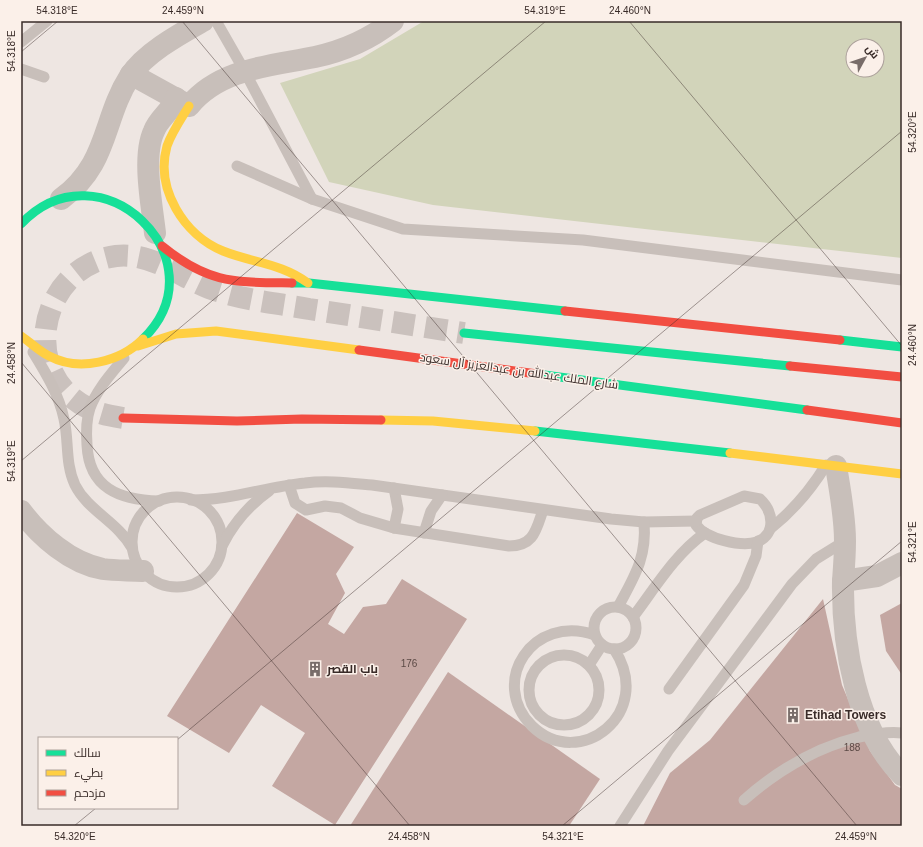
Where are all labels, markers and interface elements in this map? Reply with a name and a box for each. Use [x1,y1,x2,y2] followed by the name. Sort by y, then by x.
[36,5,78,16] text: 54.318°E
[162,5,204,16] text: 24.459°N
[524,5,566,16] text: 54.319°E
[609,5,651,16] text: 24.460°N
[6,30,17,72] text: 54.318°E
[845,38,885,78] north arrow
[863,42,882,61] text: ش
[907,111,918,153] text: 54.320°E
[907,324,918,366] text: 24.460°N
[6,342,17,384] text: 24.458°N
[419,349,619,393] street label: شارع الملك عبدالله بن عبدالعزيز آل سعود
[6,440,17,482] text: 54.319°E
[907,521,918,563] text: 54.321°E
[401,658,418,669] house number: 176
[306,660,324,678] building icon: باب القصر
[326,662,378,677] place label: باب القصر
[784,706,802,724] building icon: Etihad Towers
[805,708,886,722] place label: Etihad Towers
[38,737,178,809] legend
[844,742,861,753] house number: 188
[74,746,101,760] text: سالك
[74,766,103,783] text: بطيء
[74,786,106,801] text: مزدحم
[54,831,96,842] text: 54.320°E
[388,831,430,842] text: 24.458°N
[542,831,584,842] text: 54.321°E
[835,831,877,842] text: 24.459°N

